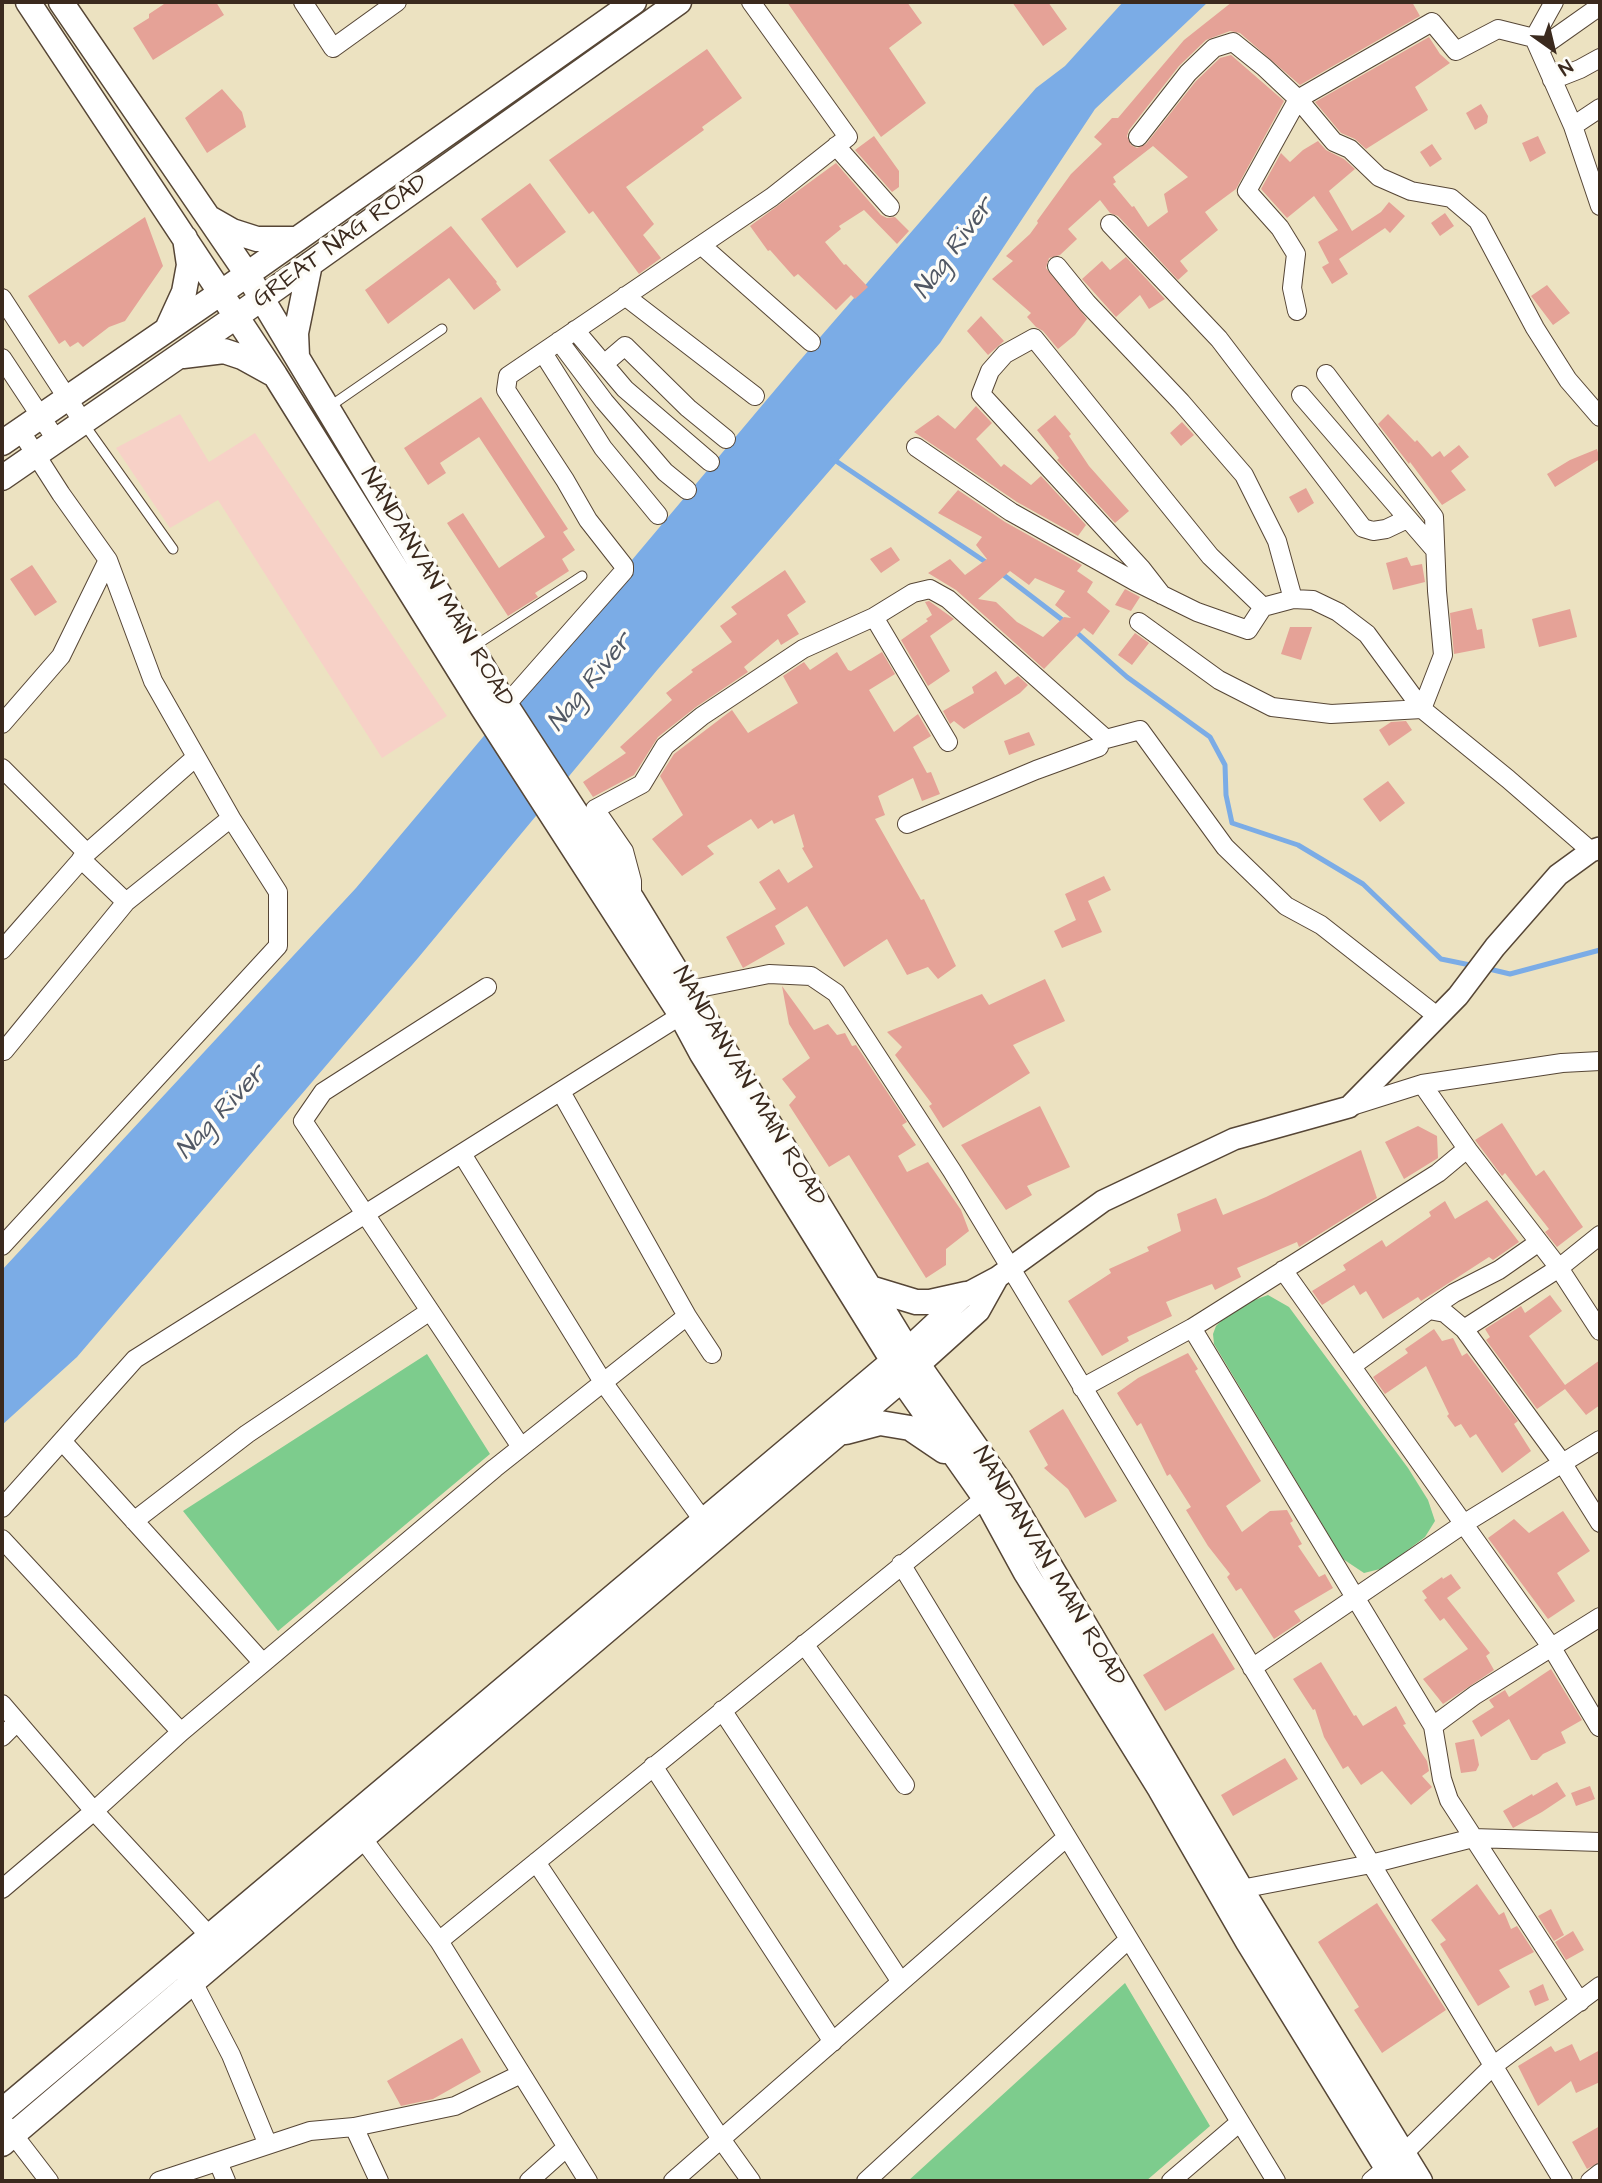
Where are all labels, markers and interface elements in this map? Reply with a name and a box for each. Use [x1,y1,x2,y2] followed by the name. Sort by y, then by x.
[1518,14,1588,84] north arrow
[1553,52,1578,81] text: N
[248,169,434,315] street label: GREAT NAG ROAD
[908,192,1002,306] water label: Nag River
[353,463,519,713] street label: NANDANVAN MAIN ROAD
[542,627,640,739] water label: Nag River
[665,962,831,1212] street label: NANDANVAN MAIN ROAD
[170,1059,274,1167] water label: Nag River
[965,1442,1131,1692] street label: NANDANVAN MAIN ROAD

